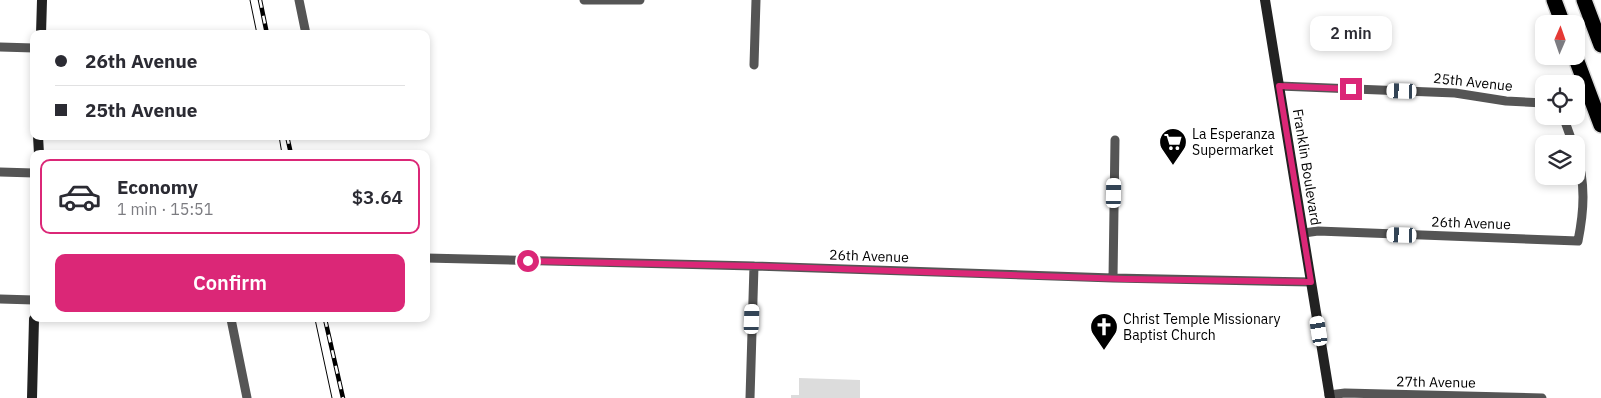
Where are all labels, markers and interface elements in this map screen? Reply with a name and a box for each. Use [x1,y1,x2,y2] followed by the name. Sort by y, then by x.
[1535,15,1585,65] north arrow
[1535,15,1585,185] map controls
[1310,17,1392,52] callout: 2 min
[1330,23,1372,43] text: 2 min
[85,49,197,73] text: 26th Avenue
[1432,69,1514,95] street label: 25th Avenue
[1535,75,1585,125] button: locate
[1340,78,1362,100] route end
[1386,83,1417,99] car
[85,98,197,122] text: 25th Avenue
[1289,107,1325,227] street label: Franklin Boulevard
[1192,125,1276,159] place label: La Esperanza Supermarket
[1158,127,1188,166] supermarket icon: La Esperanza Supermarket
[1535,135,1585,185] button: layers
[57,174,102,219] icon: car
[117,175,198,199] text: Economy
[1106,178,1121,208] car
[352,185,403,209] text: $3.64
[117,199,213,219] text: 1 min · 15:51
[1431,213,1511,233] street label: 26th Avenue
[1386,227,1417,243] car
[829,246,909,266] street label: 26th Avenue
[517,250,539,272] route start
[55,254,405,312] button: Confirm
[743,304,760,334] car
[1123,310,1281,344] place label: Christ Temple Missionary Baptist Church
[1089,312,1119,351] church icon: Christ Temple Missionary Baptist Church
[1309,315,1328,347] car
[1396,372,1476,392] street label: 27th Avenue

